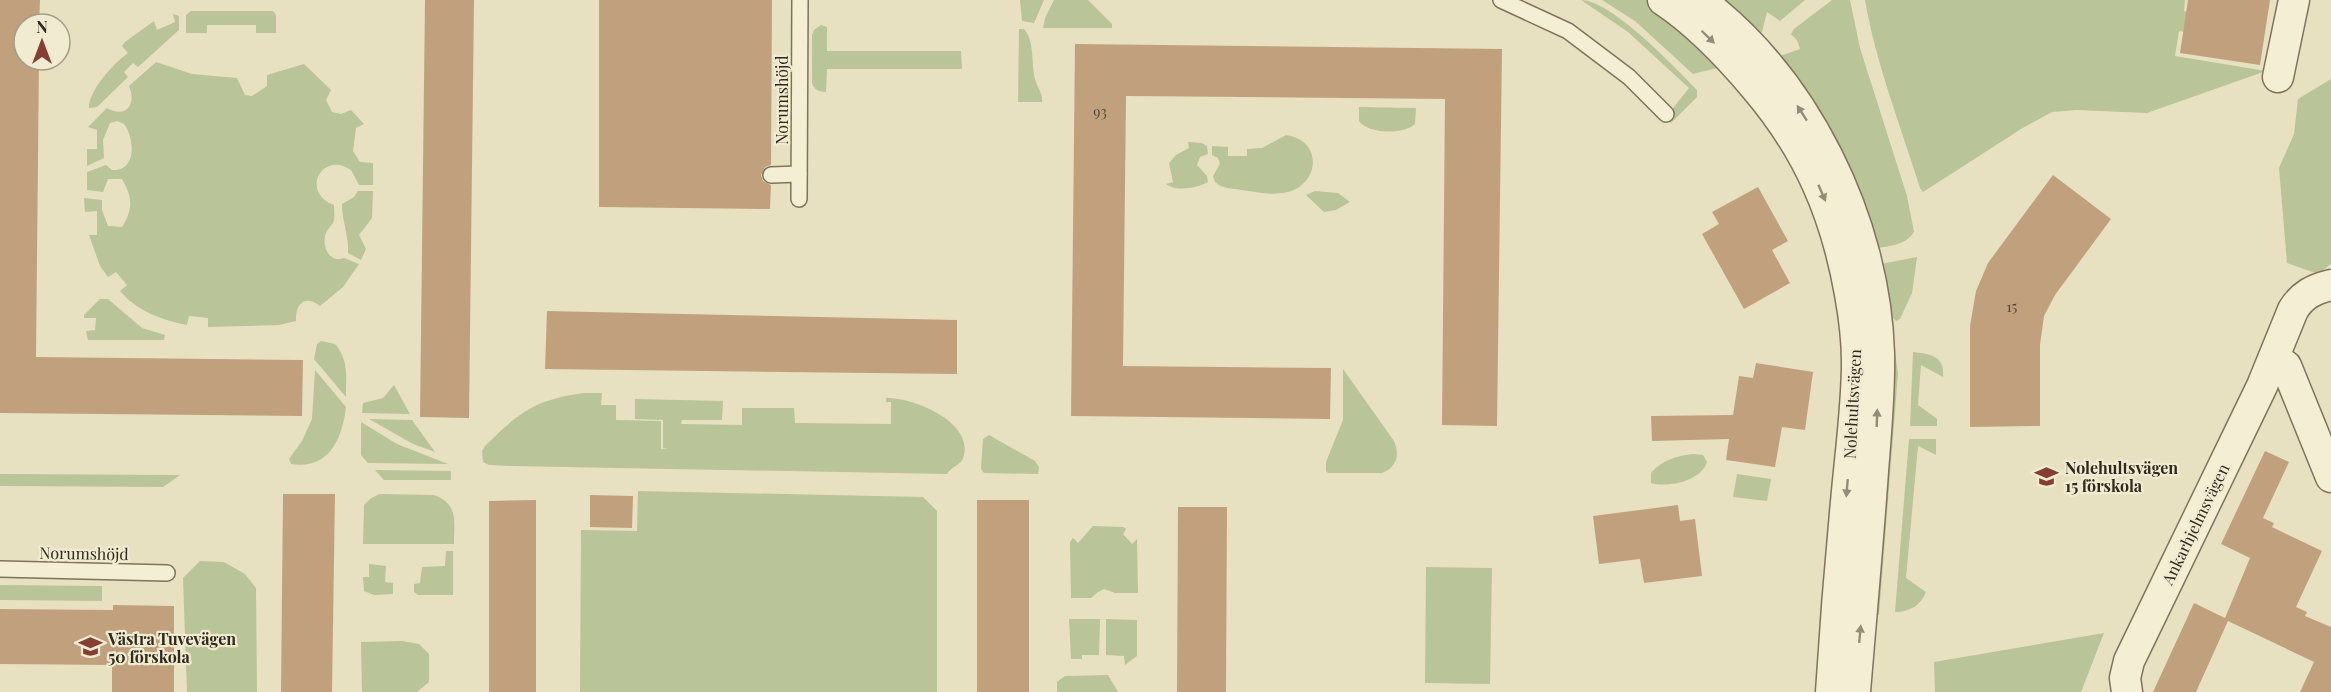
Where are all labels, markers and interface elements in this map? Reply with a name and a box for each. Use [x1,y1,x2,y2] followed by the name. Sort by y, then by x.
[12,12,72,72] north arrow
[36,16,48,37] text: N
[1700,30,1715,43] one-way arrow
[771,55,792,145] street label: Norumshöjd
[1093,102,1107,121] house number: 93
[1796,105,1808,121] one-way arrow
[1817,185,1827,203] one-way arrow
[2007,297,2018,316] house number: 15
[1839,348,1865,459] street label: Nolehultsvägen
[1872,409,1881,428] one-way arrow
[2065,457,2178,496] place label: Nolehultsvägen 15 förskola
[2156,460,2234,589] street label: Ankarhjelmsvägen
[2034,463,2060,489] school or university icon: Nolehultsvägen 15 förskola
[1842,479,1852,498] one-way arrow
[39,542,129,564] street label: Norumshöjd
[1855,624,1865,643] one-way arrow
[107,628,236,667] place label: Västra Tuvevägen 50 förskola
[77,634,103,660] school or university icon: Västra Tuvevägen 50 förskola

